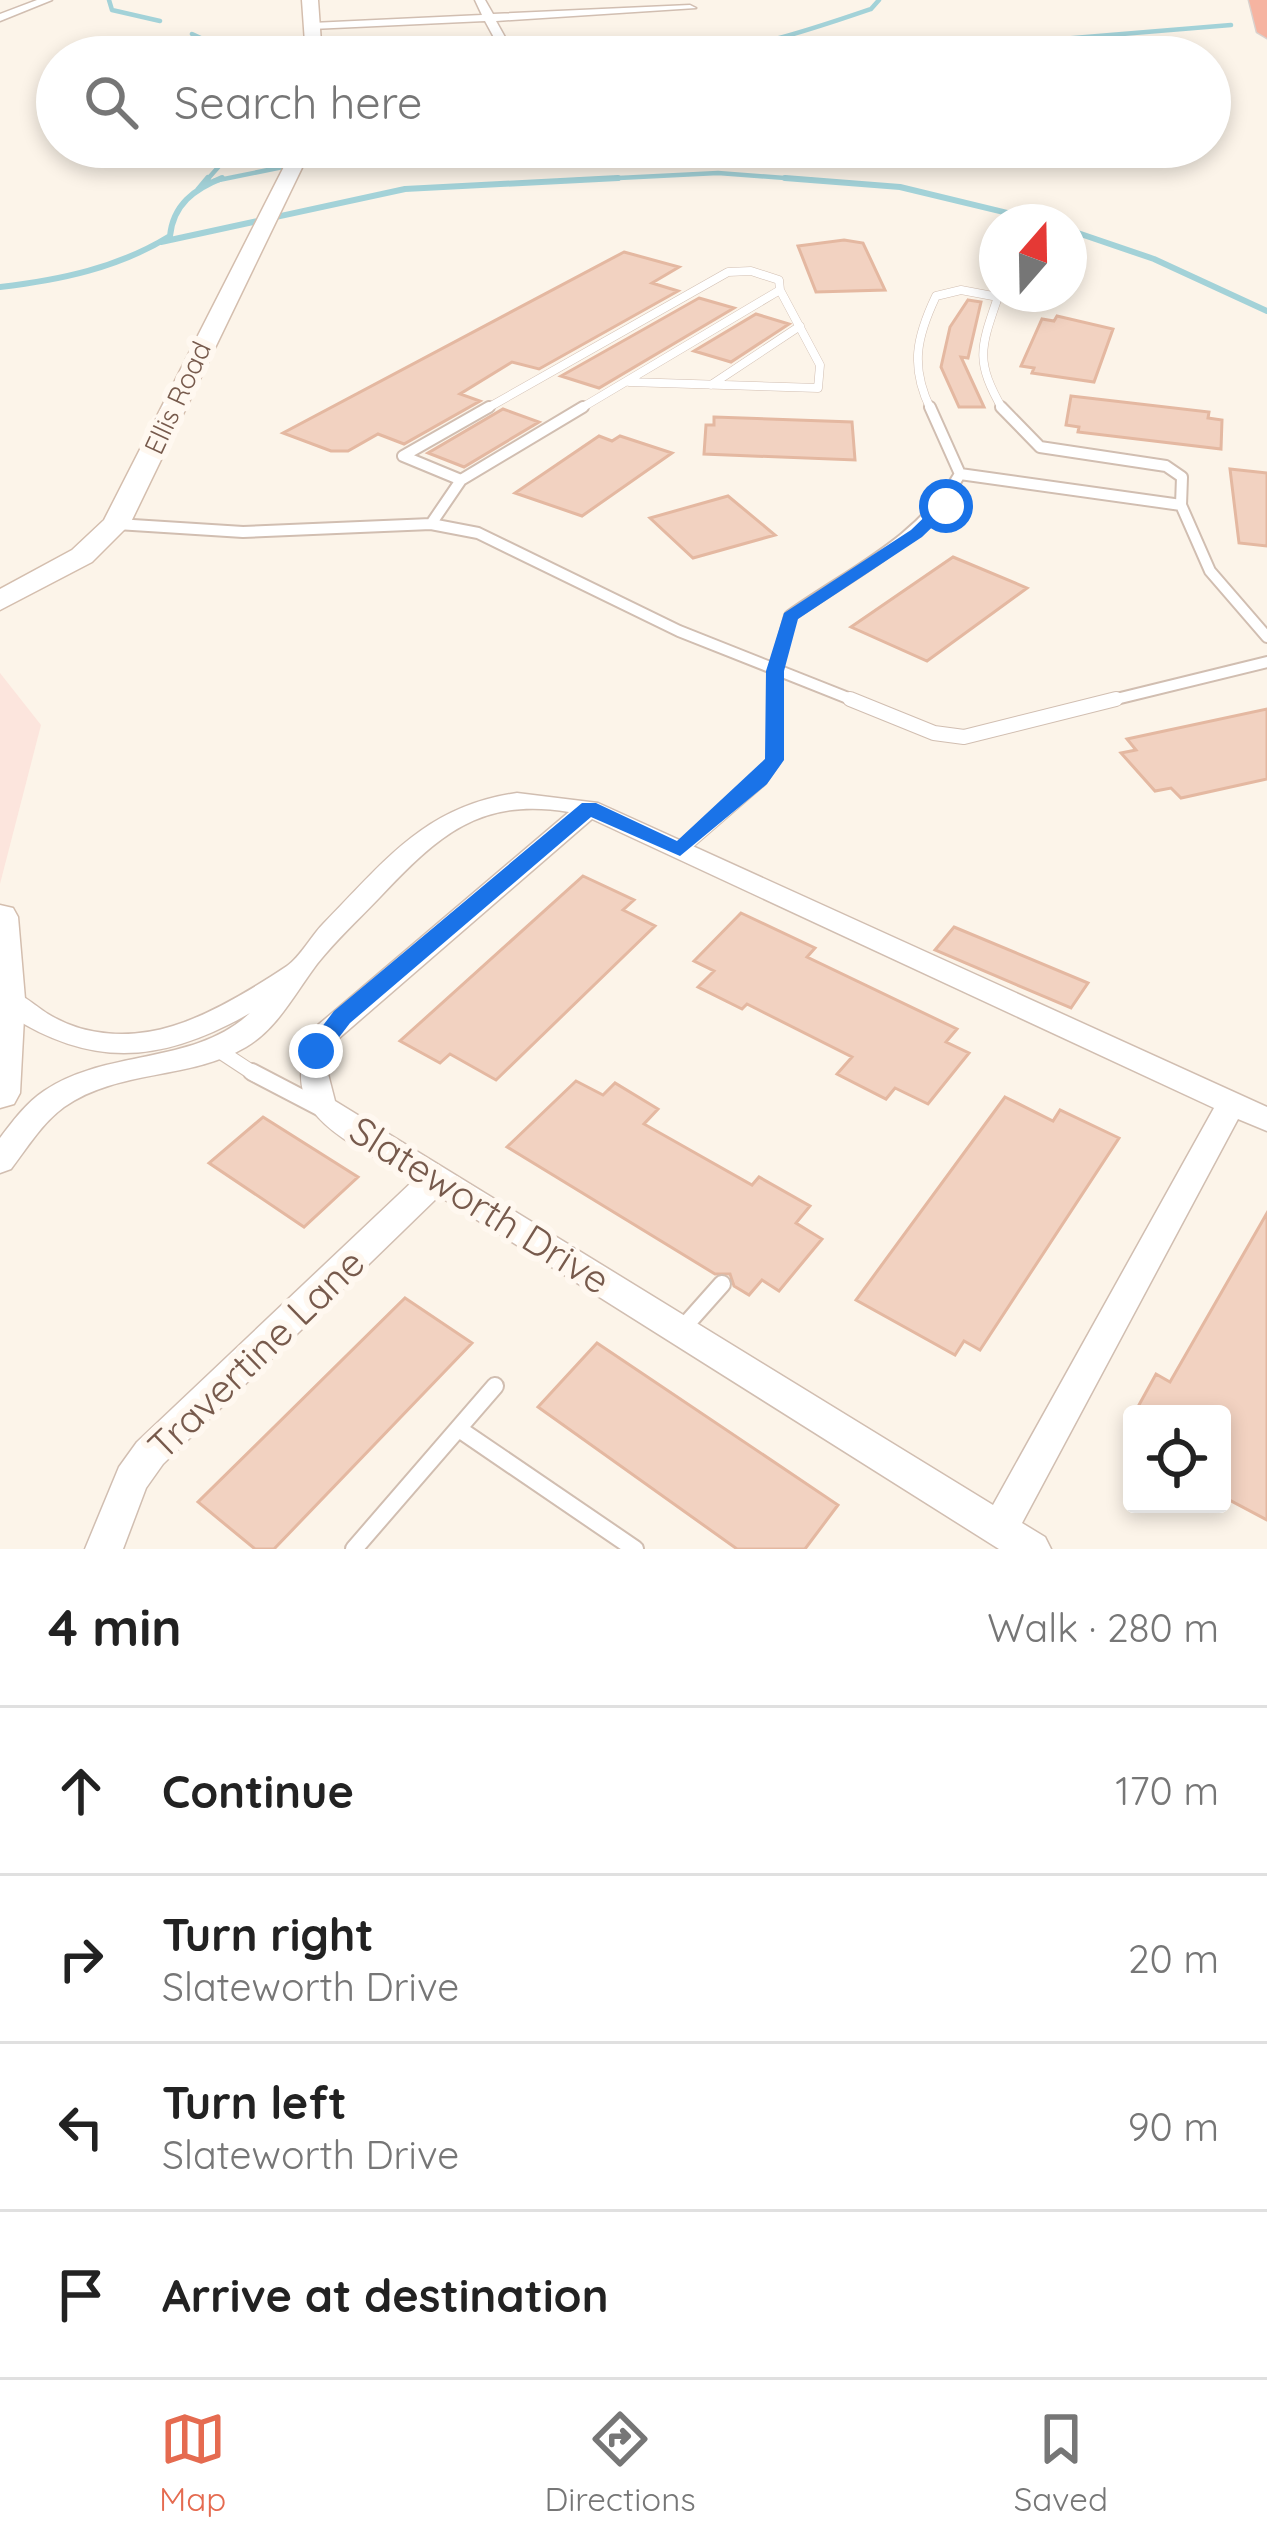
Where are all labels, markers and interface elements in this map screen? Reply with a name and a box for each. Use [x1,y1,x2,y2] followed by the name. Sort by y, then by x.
[36,36,1231,168] search box
[78,69,144,135] icon: search
[174,74,422,130] text: Search here
[979,204,1087,312] north arrow
[136,336,218,459] street label: Ellis Road
[919,479,973,533] route start
[289,1024,343,1078] route end
[341,1105,619,1304] street label: Slateworth Drive
[137,1238,374,1469] street label: Travertine Lane
[1123,1405,1231,1513] map controls
[1123,1405,1231,1513] button: locate
[48,1595,182,1659] text: 4 min
[987,1603,1219,1652] text: Walk · 280 m
[48,1758,114,1824] icon: ahead
[162,1763,354,1819] text: Continue
[1115,1766,1219,1815] text: 170 m
[162,1906,374,1962] text: Turn right
[48,1926,114,1992] icon: right
[1128,1934,1219,1983] text: 20 m
[162,1962,459,2011] text: Slateworth Drive
[162,2074,347,2130] text: Turn left
[48,2094,114,2160] icon: left
[1128,2102,1219,2151] text: 90 m
[162,2130,459,2179] text: Slateworth Drive
[48,2262,114,2328] icon: arrive
[162,2267,608,2323] text: Arrive at destination
[159,2406,226,2519] tab: Map
[544,2406,696,2519] tab: Directions
[1014,2406,1108,2519] tab: Saved

